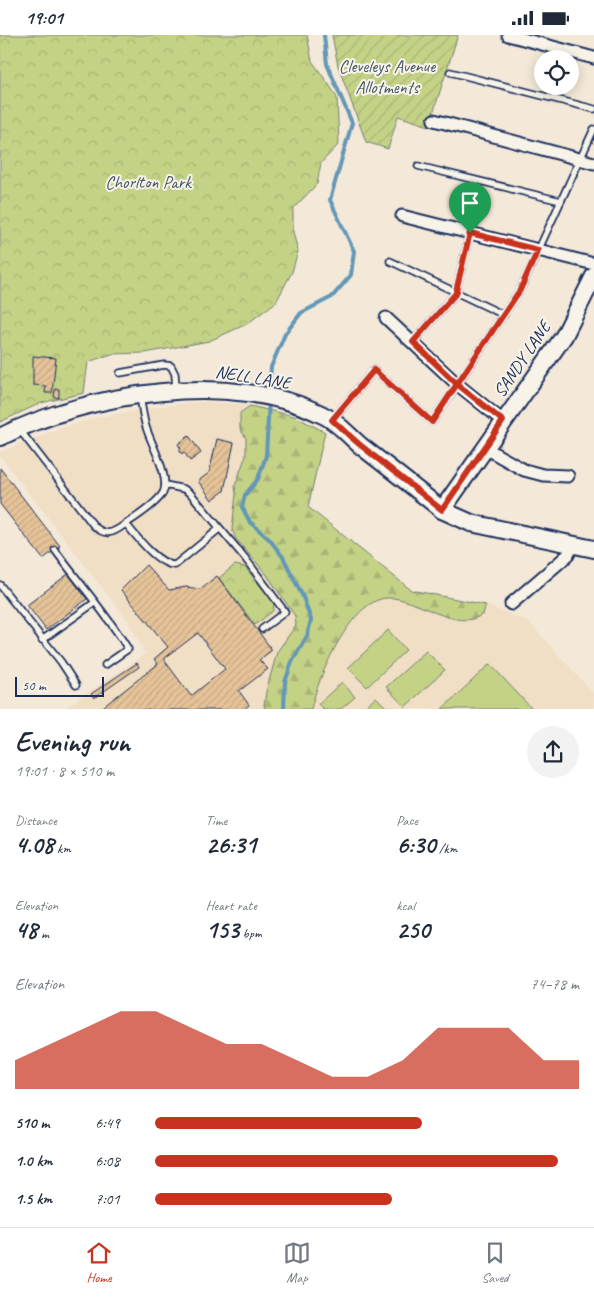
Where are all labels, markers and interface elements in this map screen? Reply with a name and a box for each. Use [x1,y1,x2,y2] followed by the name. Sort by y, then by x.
[25,6,63,30] text: 19:01
[534,50,579,95] map controls
[534,50,579,95] button: locate
[339,55,436,98] park label: Cleveleys Avenue Allotments
[105,171,192,193] park label: Chorlton Park
[449,182,491,233] pin
[456,189,484,217] icon: arrive
[489,315,557,401] street label: SANDY LANE
[214,360,294,394] street label: NELL LANE
[15,674,104,698] scale bar
[22,677,46,694] text: 50 m
[15,724,130,759] text: Evening run
[527,726,579,778] button: share
[15,761,114,781] text: 19:01 · 8 × 510 m
[15,812,57,829] text: Distance
[206,812,227,829] text: Time
[396,812,418,829] text: Pace
[15,829,54,861] text: 4.08
[206,829,256,861] text: 26:31
[396,829,436,861] text: 6:30
[54,840,71,857] text: km
[436,840,457,857] text: /km
[15,897,58,914] text: Elevation
[206,897,257,914] text: Heart rate
[396,897,415,914] text: kcal
[15,914,38,946] text: 48
[206,914,239,946] text: 153
[396,914,430,946] text: 250
[38,925,49,942] text: m
[239,925,262,942] text: bpm
[15,974,64,994] text: Elevation
[530,974,579,994] text: 74–78 m
[15,1113,49,1133] text: 510 m
[95,1113,120,1133] text: 6:49
[15,1151,52,1171] text: 1.0 km
[95,1151,120,1171] text: 6:08
[15,1189,52,1209] text: 1.5 km
[95,1189,120,1209] text: 7:01
[85,1239,113,1286] tab: Home
[283,1239,311,1286] tab: Map
[481,1239,509,1286] tab: Saved

